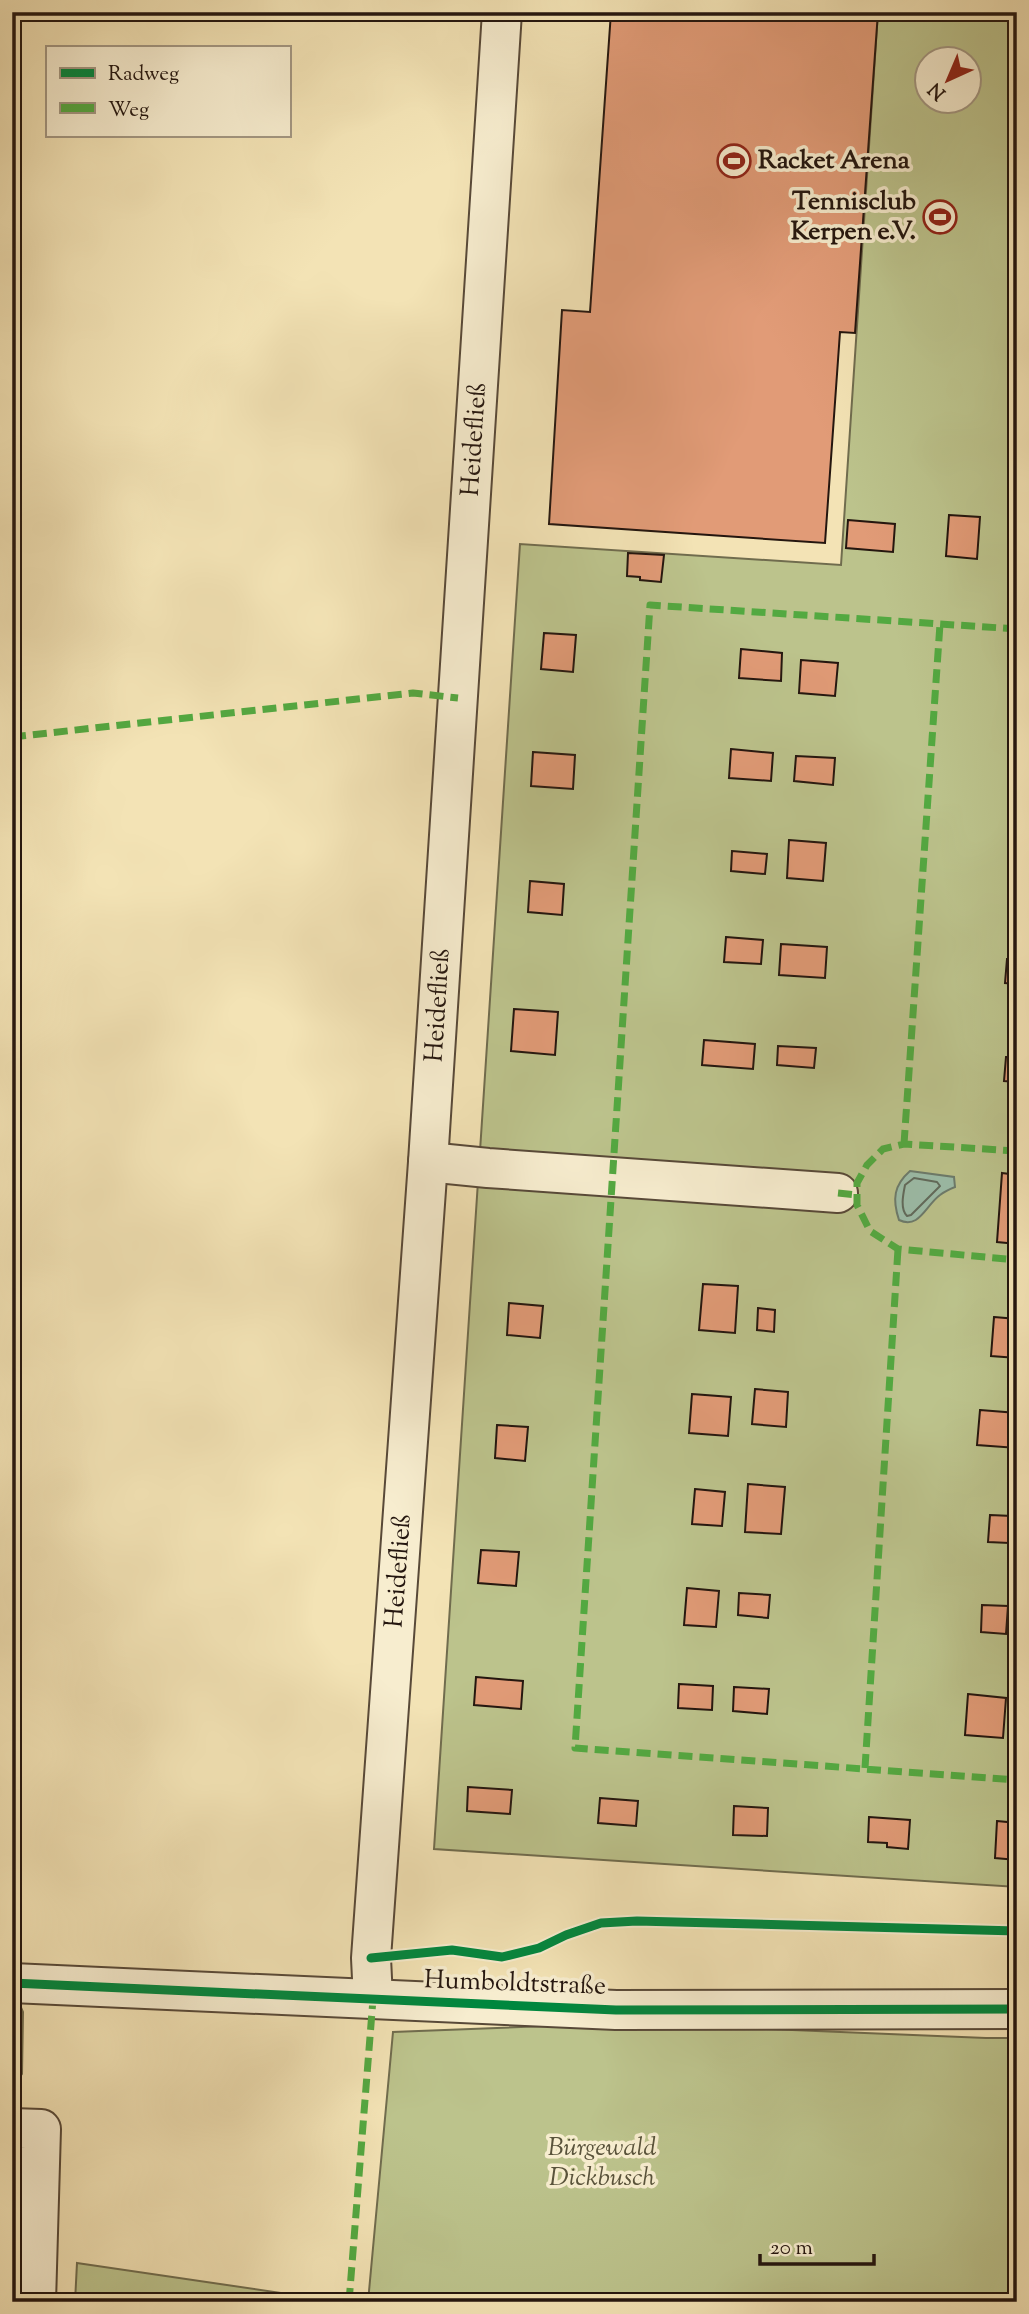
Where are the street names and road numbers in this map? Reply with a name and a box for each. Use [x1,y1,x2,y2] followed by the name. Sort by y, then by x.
[452,382,497,498] street label: Heidefließ
[416,947,460,1063] street label: Heidefließ
[376,1513,421,1629] street label: Heidefließ
[423,1962,607,2006] street label: Humboldtstraße

